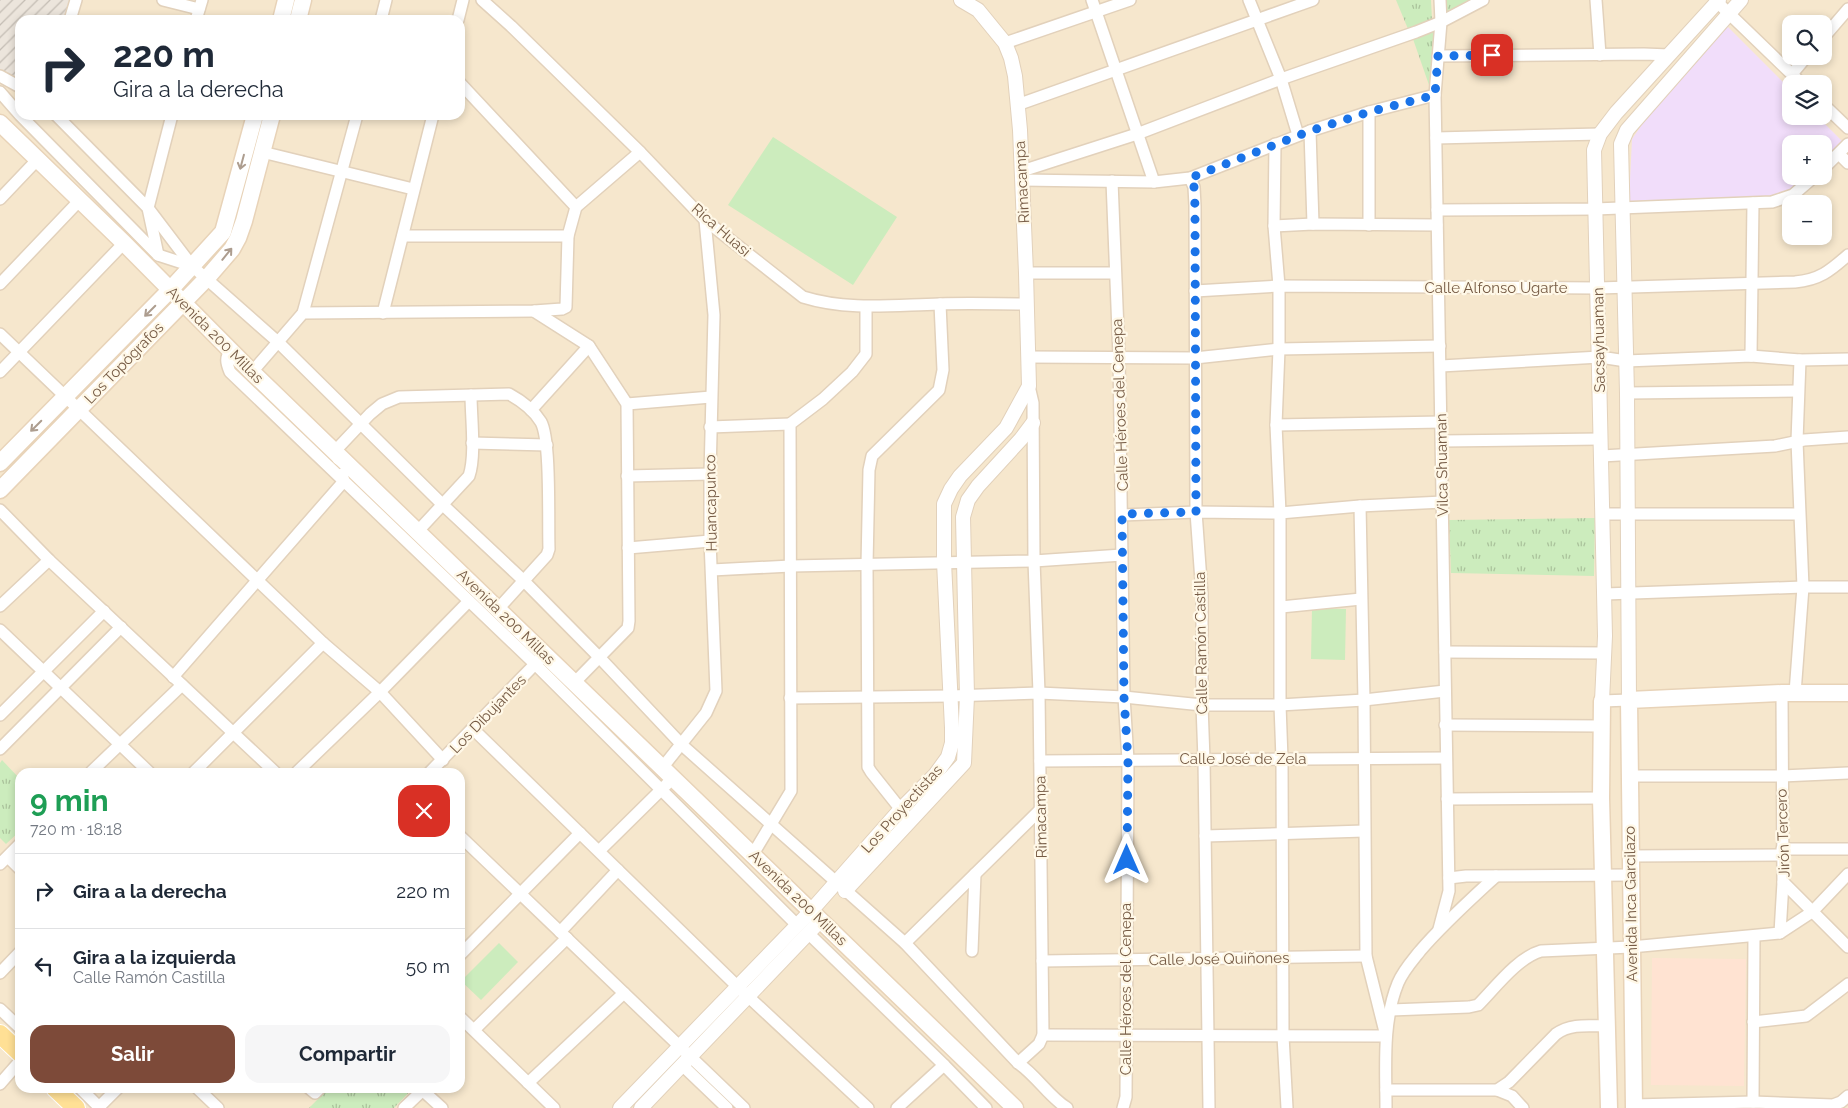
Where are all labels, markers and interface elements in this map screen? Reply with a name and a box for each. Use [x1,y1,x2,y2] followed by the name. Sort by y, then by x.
[1782,15,1832,245] map controls
[1782,15,1832,65] button: search
[113,34,215,75] text: 220 m
[1471,34,1513,76] pin
[30,35,95,100] icon: right
[1478,41,1506,69] icon: arrive
[1782,75,1832,125] button: layers
[113,76,284,102] text: Gira a la derecha
[1782,135,1832,185] button: +
[1011,140,1033,224] street label: Rimacampa
[237,154,247,170] one-way arrow
[1782,195,1832,245] button: −
[688,200,754,260] street label: Rica Huasi
[222,248,233,261] one-way arrow
[1425,279,1568,297] street label: Calle Alfonso Ugarte
[163,283,267,387] street label: Avenida 200 Millas
[1589,287,1609,393] street label: Sacsayhuaman
[144,304,156,317] one-way arrow
[1108,318,1132,492] street label: Calle Héroes del Cenepa
[81,319,167,407] street label: Los Topógrafos
[1432,413,1452,517] street label: Vilca Shuaman
[30,420,42,433] one-way arrow
[701,454,721,552] street label: Huancapunco
[453,566,559,668] street label: Avenida 200 Millas
[1191,571,1211,715] street label: Calle Ramón Castilla
[446,671,530,757] street label: Los Dibujantes
[1180,750,1306,768] street label: Calle José de Zela
[858,761,946,857] street label: Los Proyectistas
[1031,776,1051,858] street label: Rimacampa
[30,783,109,818] text: 9 min
[398,785,450,837] button: close
[1772,788,1794,878] street label: Jirón Tercero
[30,820,122,839] text: 720 m · 18:18
[1621,826,1641,982] street label: Avenida Inca Garcilazo
[1100,833,1152,885] position arrow
[745,847,851,949] street label: Avenida 200 Millas
[30,877,58,905] icon: right
[73,880,227,902] text: Gira a la derecha
[396,880,450,902] text: 220 m
[1117,903,1135,1075] street label: Calle Héroes del Cenepa
[73,946,236,968] text: Gira a la izquierda
[1149,949,1289,969] street label: Calle José Quiñones
[30,952,58,980] icon: left
[406,955,450,977] text: 50 m
[73,968,225,987] text: Calle Ramón Castilla
[30,1025,235,1083] button: Salir
[245,1025,450,1083] button: Compartir

